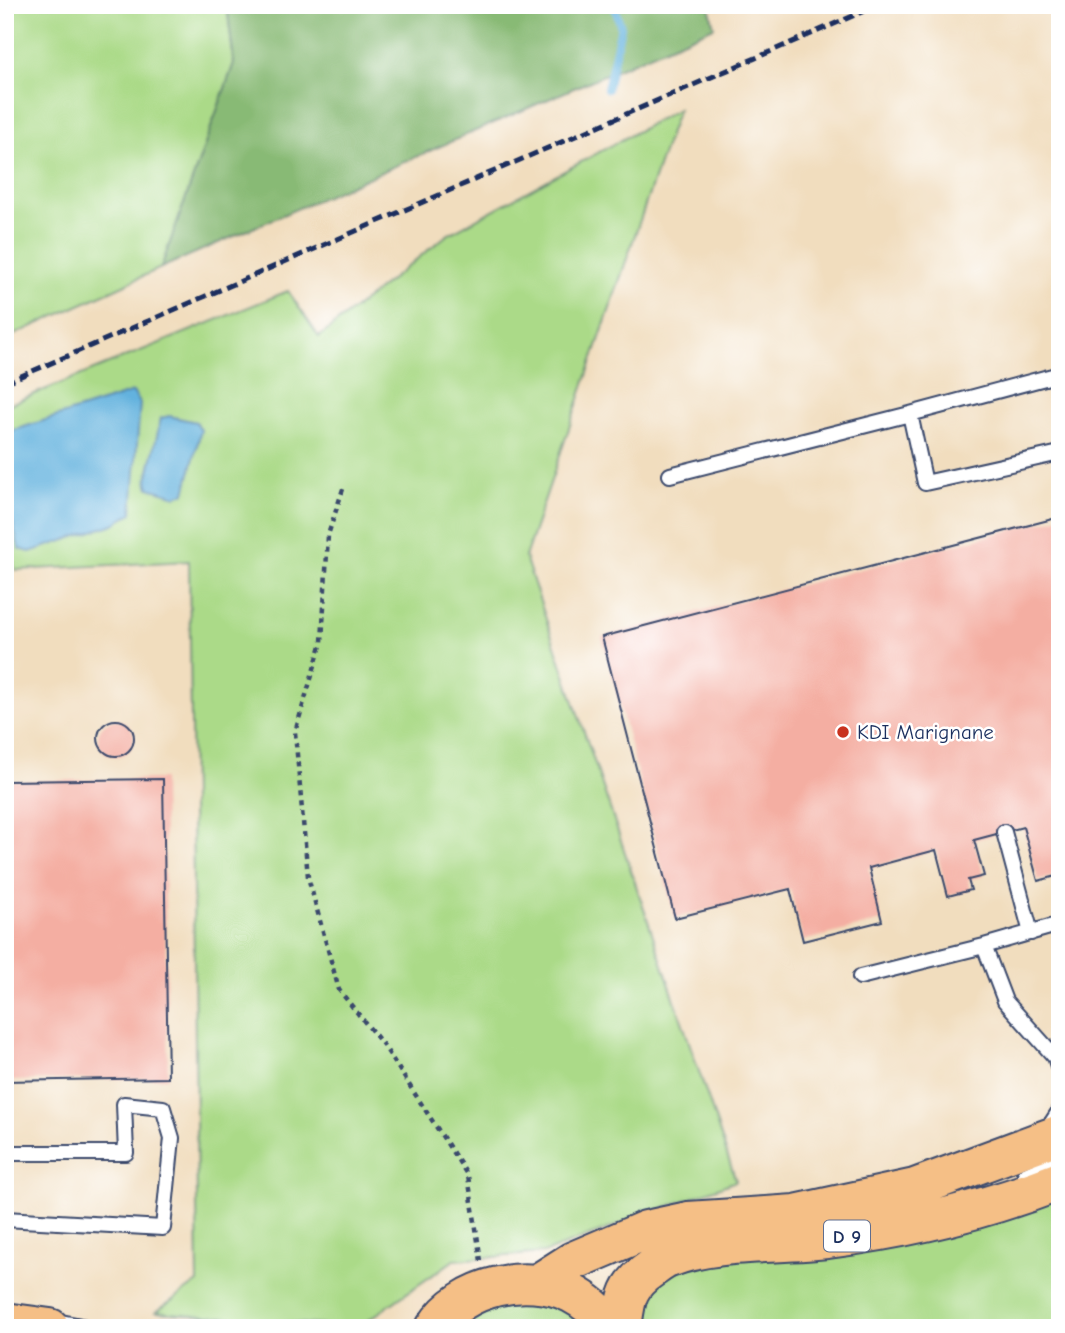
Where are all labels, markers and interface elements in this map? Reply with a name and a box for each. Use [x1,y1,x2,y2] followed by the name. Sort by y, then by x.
[857,720,994,744] place label: KDI Marignane
[835,724,851,740] marker: KDI Marignane
[824,1220,870,1252] road number: D 9

